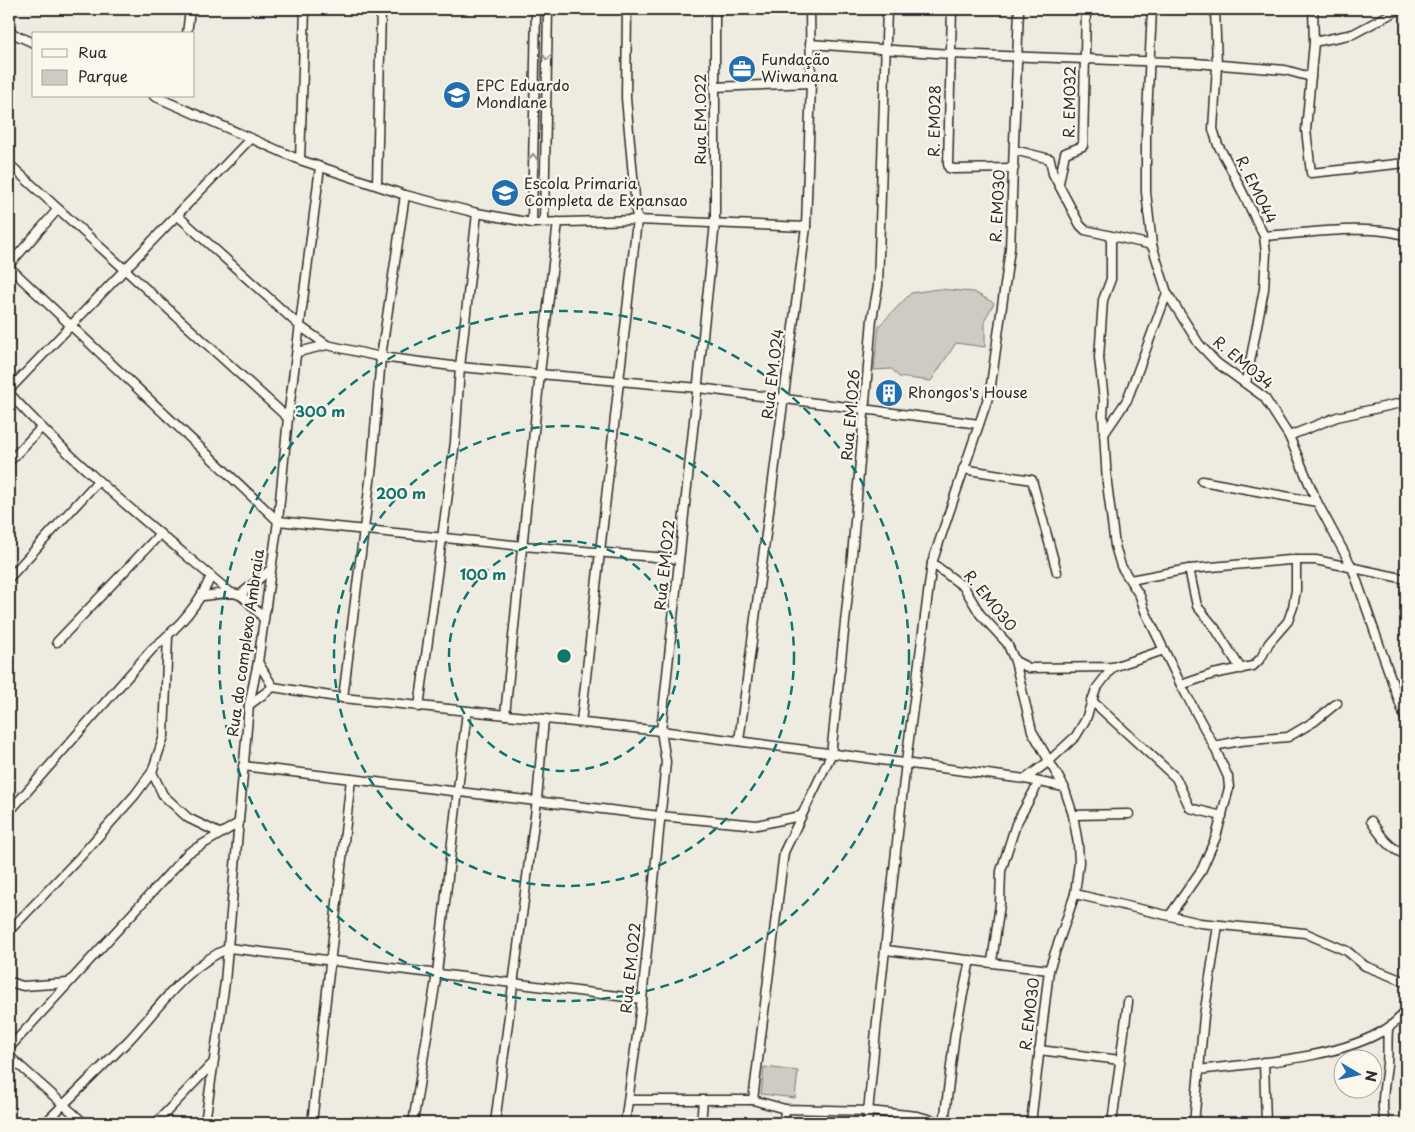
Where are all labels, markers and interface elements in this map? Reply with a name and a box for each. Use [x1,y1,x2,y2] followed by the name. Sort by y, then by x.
[32,32,195,98] legend
[78,40,107,63] text: Rua
[761,47,839,87] place label: Fundação Wiwanana
[542,54,553,62] one-way arrow
[727,54,757,84] office icon: Fundação Wiwanana
[78,64,128,87] text: Parque
[1056,66,1081,138] street label: R. EM032
[476,73,569,113] place label: EPC Eduardo Mondlane
[688,73,711,165] street label: Rua EM.022
[442,80,472,110] school or university icon: EPC Eduardo Mondlane
[921,85,946,157] street label: R. EM028
[1231,151,1284,227] street label: R. EM044
[528,152,538,160] one-way arrow
[983,169,1010,243] street label: R. EM030
[524,171,688,211] place label: Escola Primaria Completa de Expansao
[490,178,520,208] school or university icon: Escola Primaria Completa de Expansao
[755,327,788,420] street label: Rua EM.024
[1209,330,1279,394] street label: R. EM034
[834,368,865,462] street label: Rua EM.026
[874,378,904,408] building icon: Rhongos's House
[908,380,1028,403] place label: Rhongos's House
[295,399,345,422] text: 300 m
[376,481,426,504] text: 200 m
[647,518,680,611] street label: Rua EM.022
[220,547,269,738] street label: Rua do complexo Ambraia
[460,562,506,585] text: 100 m
[959,564,1023,636] street label: R. EM030
[555,647,573,665] centre of rings
[613,921,646,1014] street label: Rua EM.022
[1013,976,1044,1052] street label: R. EM030
[1332,1050,1382,1100] north arrow
[1360,1069,1383,1083] text: N

